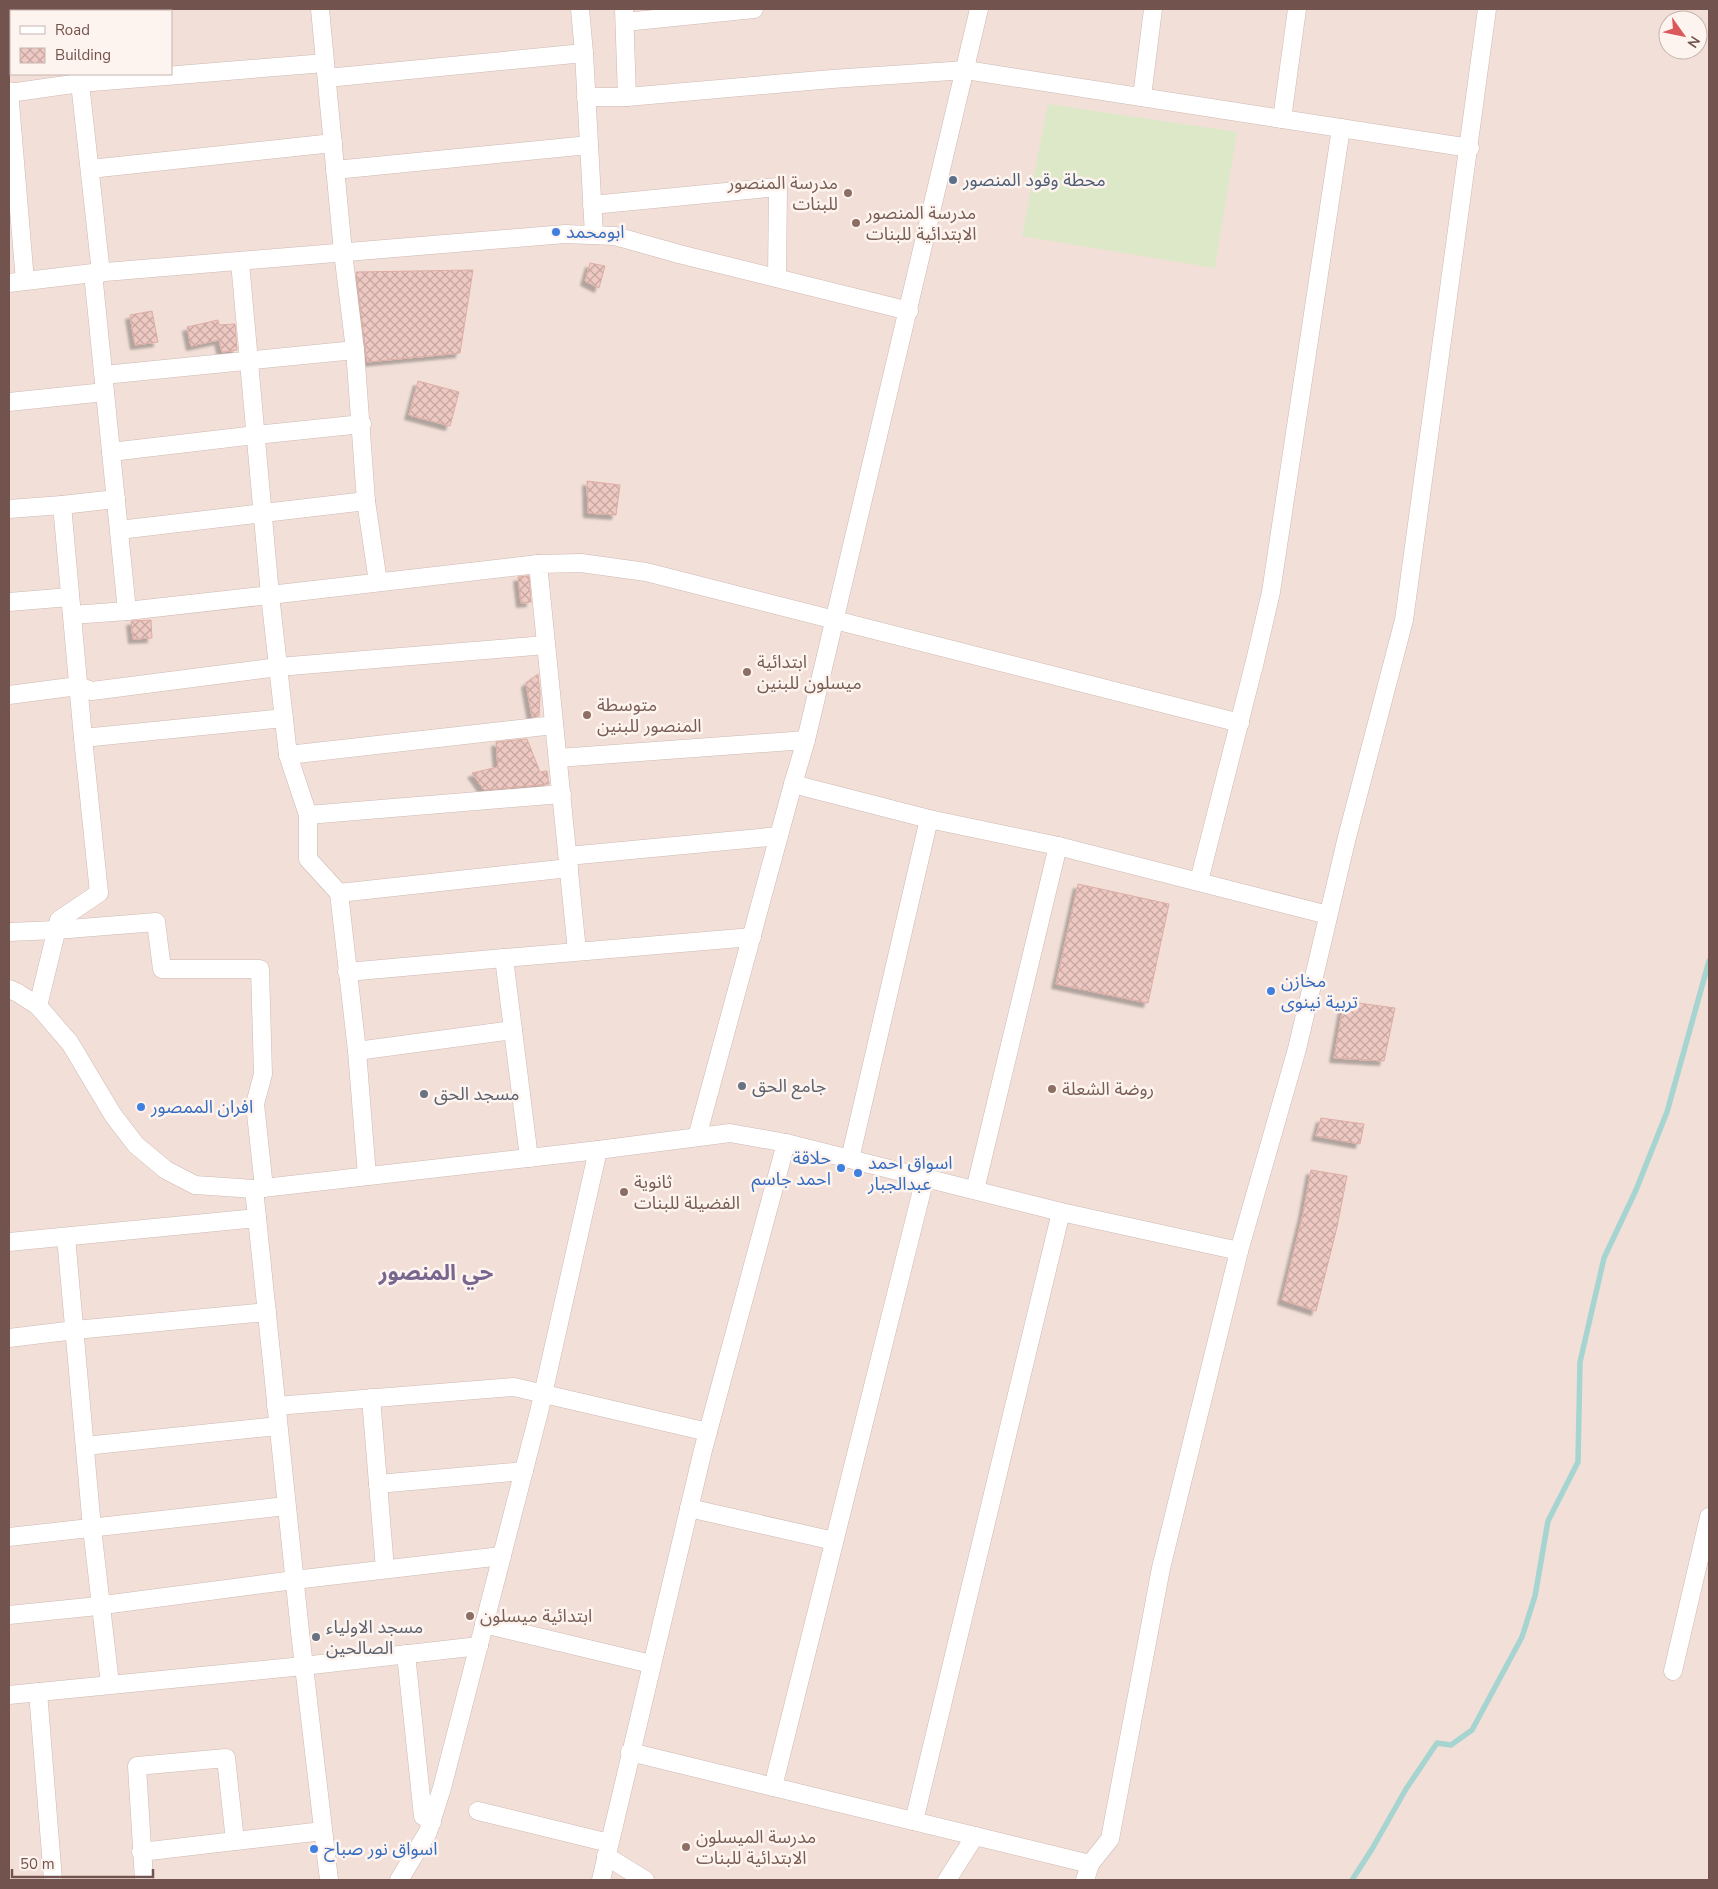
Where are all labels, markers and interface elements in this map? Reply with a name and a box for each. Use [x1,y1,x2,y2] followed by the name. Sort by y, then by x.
[10,10,172,75] legend
[1658,10,1708,60] north arrow
[55,20,90,40] text: Road
[1683,32,1704,51] text: N
[55,45,111,65] text: Building
[962,168,1106,192] place label: محطة وقود المنصور
[727,171,838,216] place label: مدرسة المنصور للبنات
[947,174,959,186] marker: محطة وقود المنصور
[842,187,854,199] marker: مدرسة المنصور للبنات
[865,201,977,246] place label: مدرسة المنصور الابتدائية للبنات
[850,217,862,229] marker: مدرسة المنصور الابتدائية للبنات
[566,220,625,244] place label: ابومحمد
[550,226,562,238] marker: ابومحمد
[757,650,862,695] place label: ابتدائية ميسلون للبنين
[741,666,753,678] marker: ابتدائية ميسلون للبنين
[597,693,702,738] place label: متوسطة المنصور للبنين
[581,709,593,721] marker: متوسطة المنصور للبنين
[1281,969,1358,1014] place label: مخازن تربية نينوى
[1265,985,1277,997] marker: مخازن تربية نينوى
[752,1074,826,1100] place label: جامع الحق
[1062,1077,1154,1101] place label: روضة الشعلة
[736,1080,748,1092] marker: جامع الحق
[434,1082,519,1106] place label: مسجد الحق
[1046,1083,1058,1095] marker: روضة الشعلة
[418,1088,430,1100] marker: مسجد الحق
[150,1095,253,1119] place label: افران الممصور
[135,1101,147,1113] marker: افران الممصور
[751,1146,831,1192] place label: حلاقة احمد جاسم
[867,1151,953,1196] place label: اسواق احمد عبدالجبار
[835,1162,847,1174] marker: حلاقة احمد جاسم
[852,1167,864,1179] marker: اسواق احمد عبدالجبار
[634,1170,740,1215] place label: ثانوية الفضيلة للبنات
[618,1186,630,1198] marker: ثانوية الفضيلة للبنات
[378,1258,494,1290] district label: حي المنصور
[480,1604,592,1628] place label: ابتدائية ميسلون
[464,1610,476,1622] marker: ابتدائية ميسلون
[326,1615,423,1660] place label: مسجد الاولياء الصالحين
[310,1631,322,1643] marker: مسجد الاولياء الصالحين
[696,1825,816,1870] place label: مدرسة الميسلون الابتدائية للبنات
[324,1837,437,1862] place label: اسواق نور صباح
[680,1841,692,1853] marker: مدرسة الميسلون الابتدائية للبنات
[308,1843,320,1855] marker: اسواق نور صباح
[12,1846,154,1878] scale bar
[20,1854,55,1874] text: 50 m

